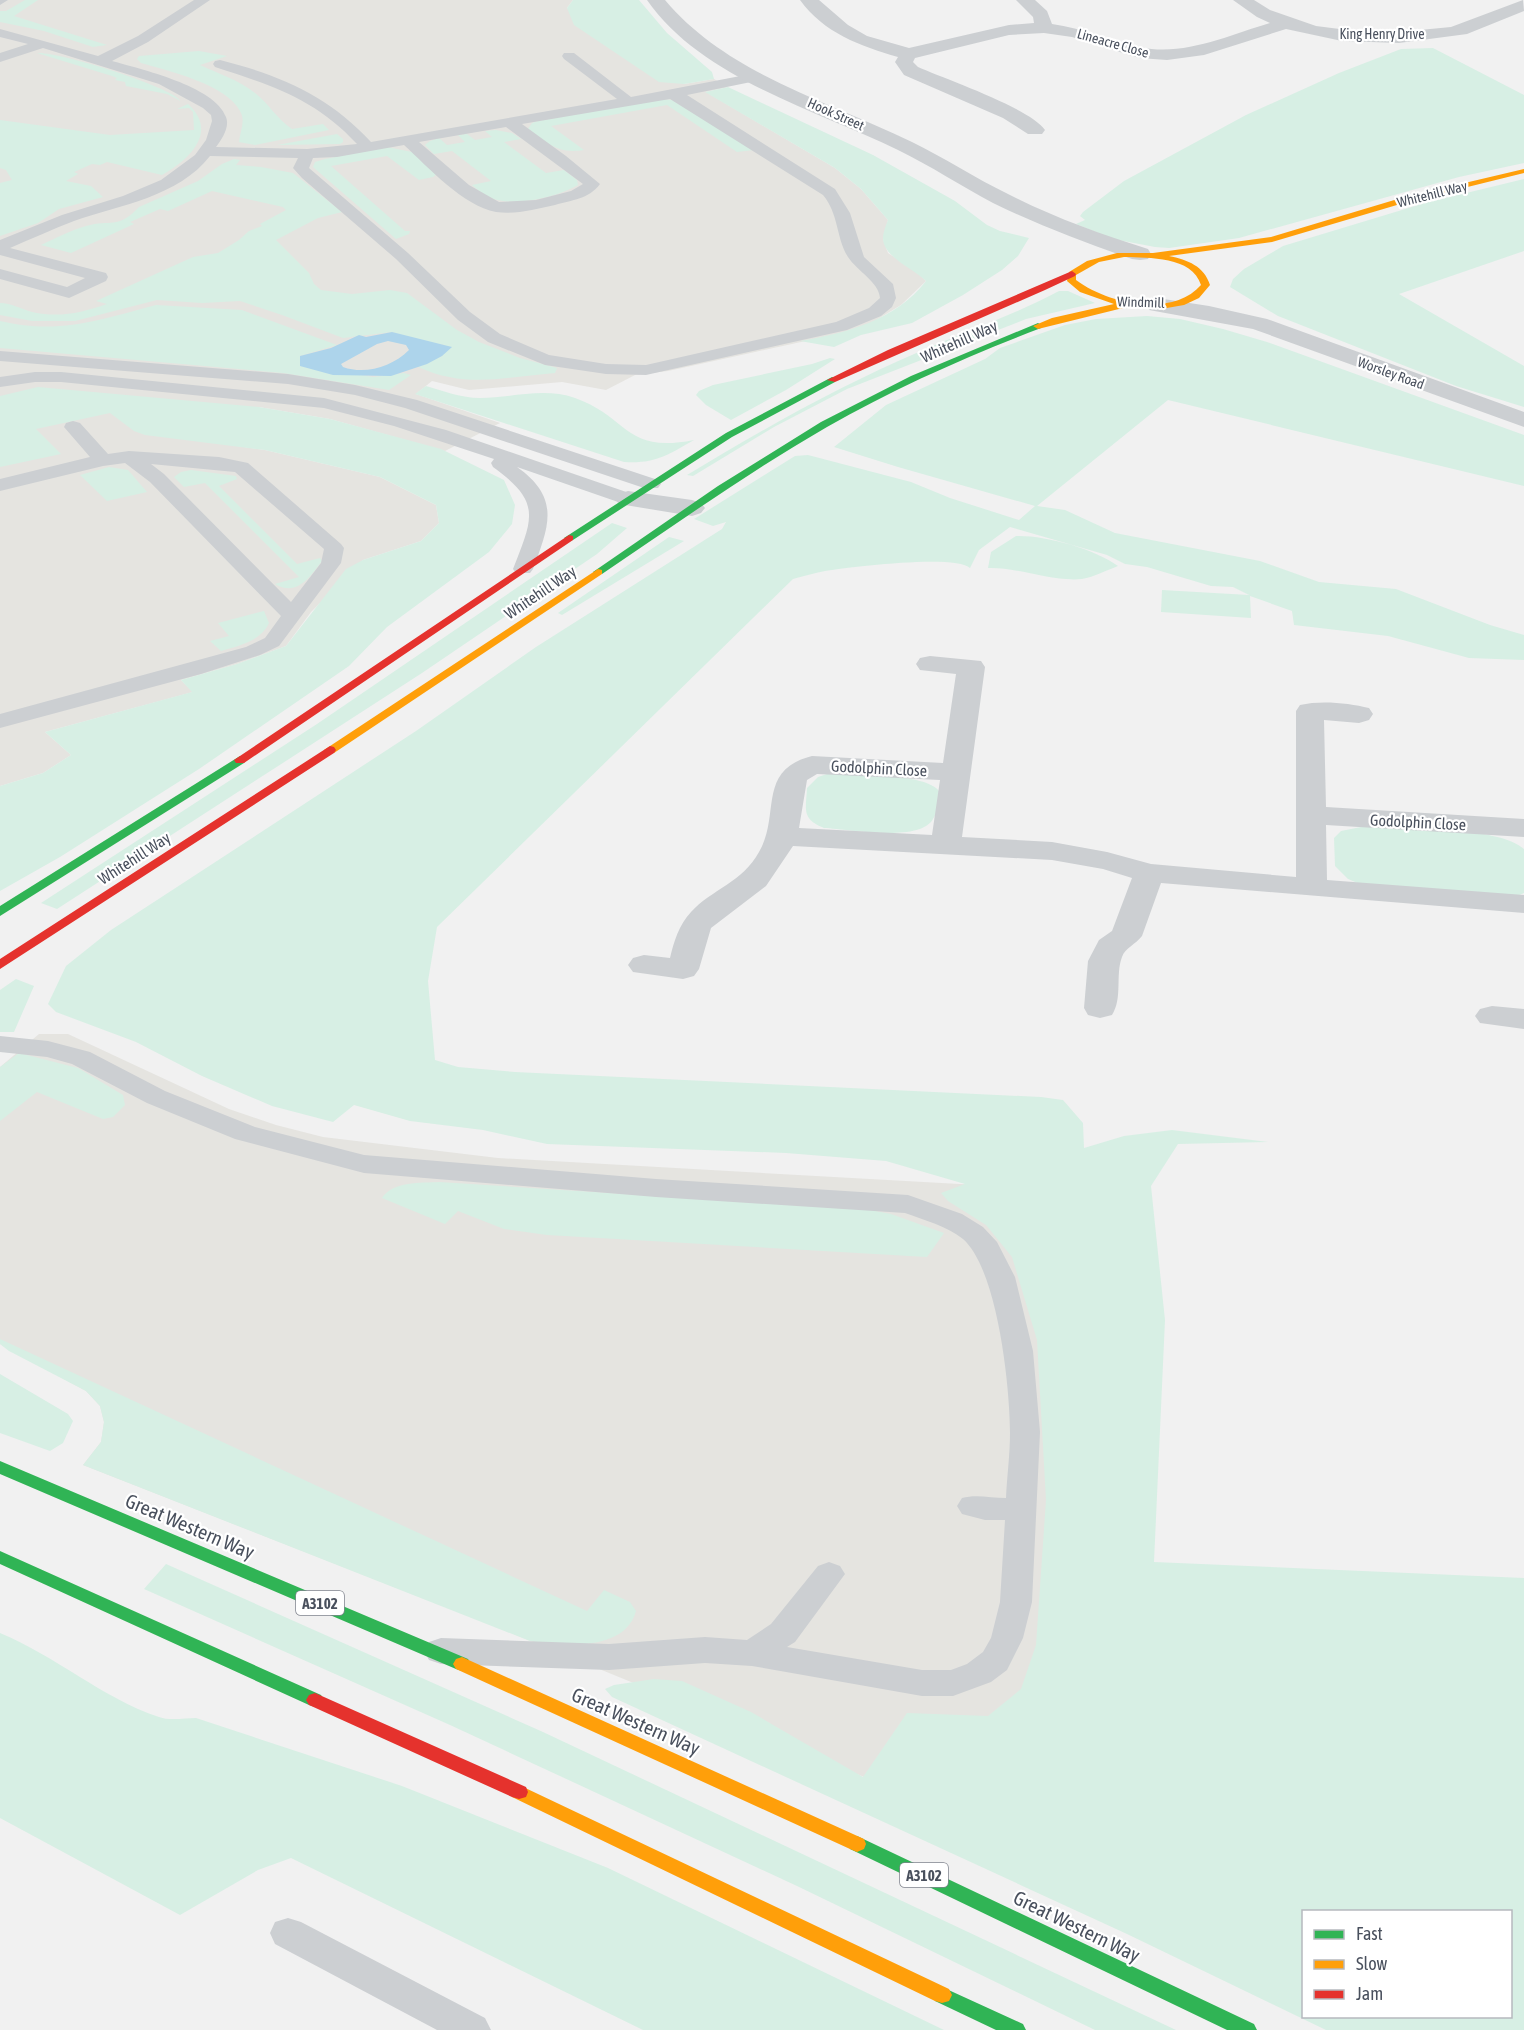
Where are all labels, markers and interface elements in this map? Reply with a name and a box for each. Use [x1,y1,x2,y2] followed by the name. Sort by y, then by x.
[1075,25,1151,61] street label: Lineacre Close
[1339,26,1425,42] street label: King Henry Drive
[805,94,867,134] street label: Hook Street
[1395,178,1469,210] street label: Whitehill Way
[1117,293,1165,311] street label: Windmill
[918,316,1001,367] street label: Whitehill Way
[1356,354,1426,392] street label: Worsley Road
[501,561,580,623] street label: Whitehill Way
[831,756,927,780] street label: Godolphin Close
[1370,810,1466,834] street label: Godolphin Close
[95,828,174,889] street label: Whitehill Way
[122,1488,258,1564] street label: Great Western Way
[296,1591,344,1615] road number: A3102
[568,1682,704,1760] street label: Great Western Way
[900,1863,948,1887] road number: A3102
[1010,1885,1144,1967] street label: Great Western Way
[1302,1910,1512,2018] legend
[1356,1923,1383,1944] text: Fast
[1356,1953,1387,1974] text: Slow
[1356,1983,1383,2004] text: Jam

